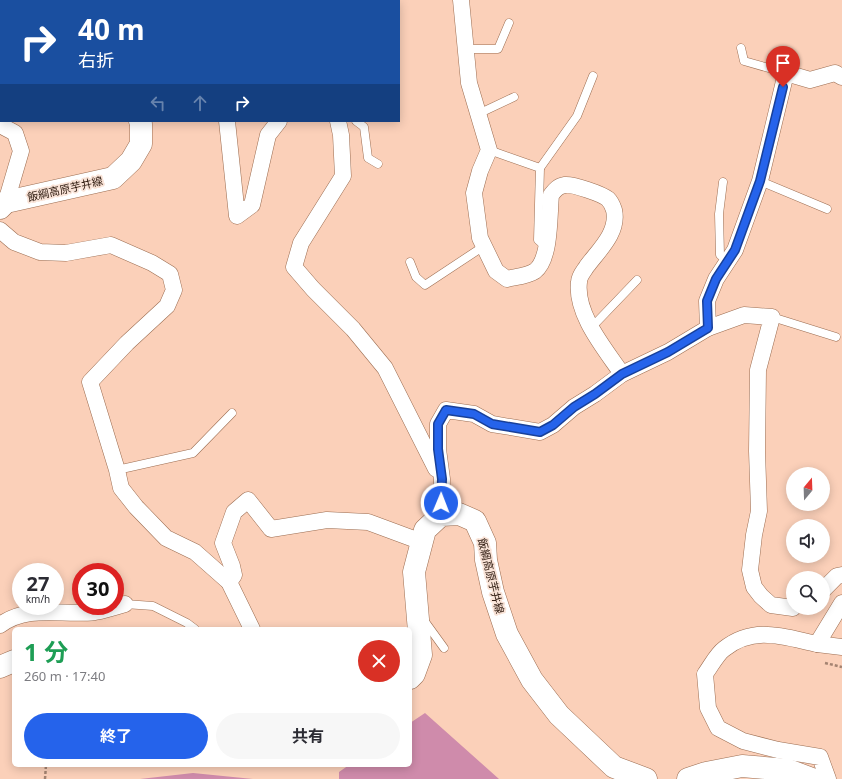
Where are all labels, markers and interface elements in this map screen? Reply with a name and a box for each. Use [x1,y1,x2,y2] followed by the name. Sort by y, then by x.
[78,10,145,48] text: 40 m
[12,16,64,68] icon: right
[766,46,800,87] pin
[78,48,114,72] text: 右折
[772,52,794,74] icon: arrive
[147,92,169,114] icon: left
[189,92,211,114] icon: ahead
[231,92,253,114] icon: right
[26,173,104,204] street label: 飯綱高原芋井線
[786,467,830,511] north arrow
[786,467,830,615] map controls
[420,482,462,524] position arrow
[786,519,830,563] button: sound
[475,537,508,615] street label: 飯綱高原芋井線
[72,563,124,615] speed limit sign: 30
[27,570,49,597] text: 27
[786,571,830,615] button: search
[26,592,50,606] text: km/h
[24,635,68,668] text: 1 分
[358,640,400,682] button: close
[24,667,105,685] text: 260 m · 17:40
[24,713,208,759] button: 終了
[216,713,400,759] button: 共有

